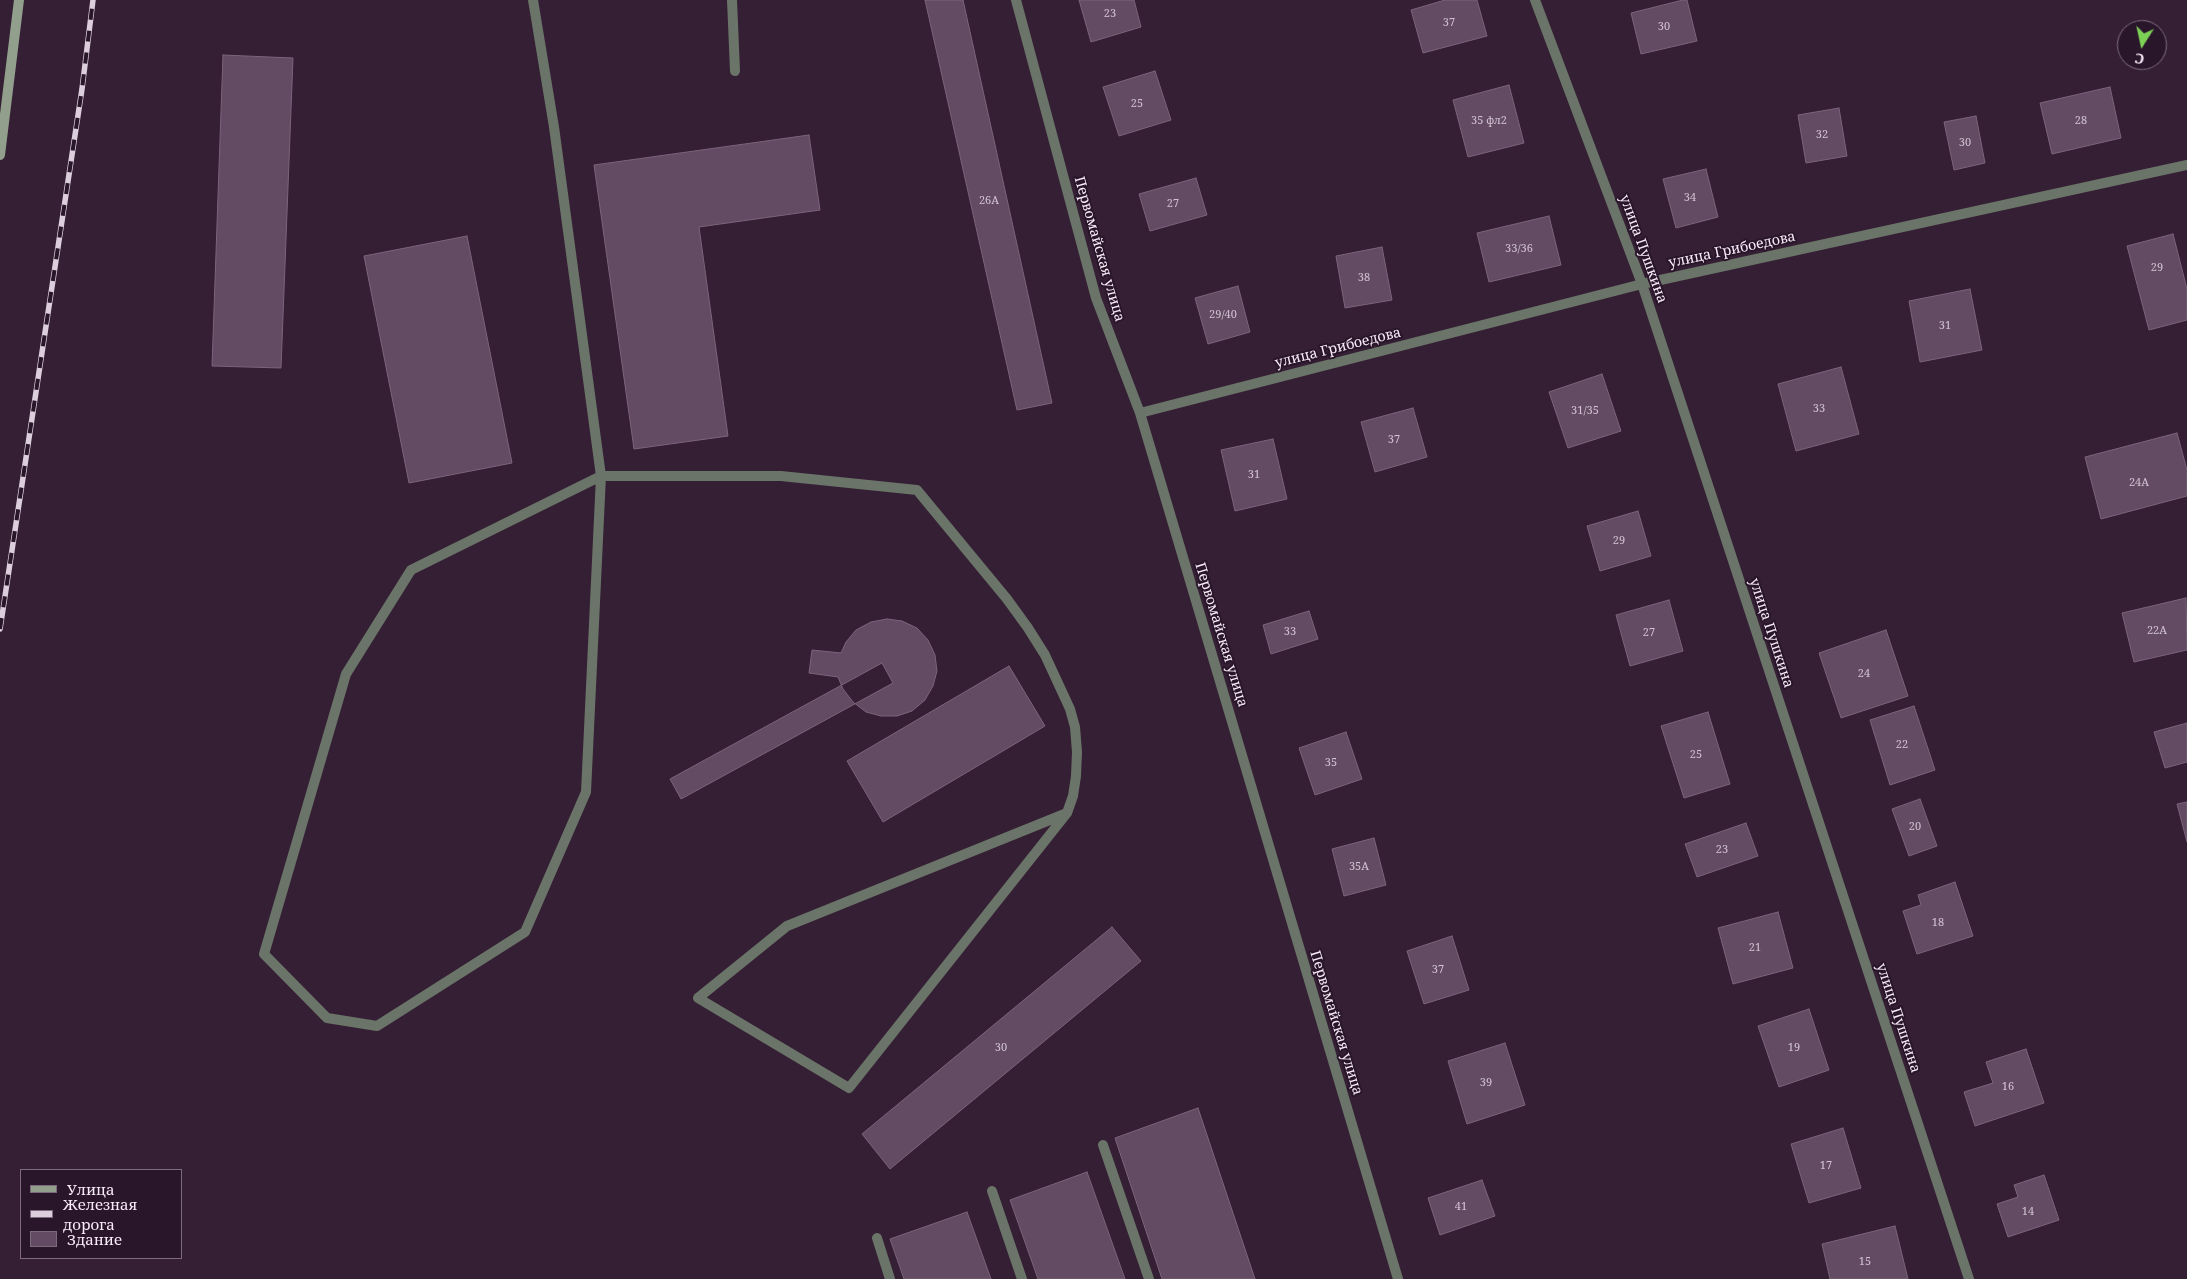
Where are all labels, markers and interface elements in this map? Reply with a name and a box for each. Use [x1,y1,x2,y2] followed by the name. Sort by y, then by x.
[1104,7,1116,21] house number: 23
[1443,16,1455,30] house number: 37
[1658,20,1670,34] house number: 30
[2117,20,2167,70] north arrow
[2133,49,2146,69] text: С
[1131,97,1143,111] house number: 25
[1471,114,1507,128] house number: 35 фл2
[2075,114,2087,128] house number: 28
[1816,128,1828,142] house number: 32
[1959,136,1971,150] house number: 30
[1070,174,1128,324] street label: Первомайская улица
[1684,191,1696,205] house number: 34
[1616,192,1670,306] street label: улица Пушкина
[979,194,999,208] house number: 26А
[1167,197,1179,211] house number: 27
[1667,228,1797,272] street label: улица Грибоедова
[1505,242,1533,256] house number: 33/36
[2151,261,2163,275] house number: 29
[1358,271,1370,285] house number: 38
[1209,308,1237,322] house number: 29/40
[1939,319,1951,333] house number: 31
[1273,324,1403,372] street label: улица Грибоедова
[1813,402,1825,416] house number: 33
[1571,404,1599,418] house number: 31/35
[1388,433,1400,447] house number: 37
[1248,468,1260,482] house number: 31
[2129,476,2149,490] house number: 24А
[1613,534,1625,548] house number: 29
[1191,561,1251,709] street label: Первомайская улица
[1745,576,1797,690] street label: улица Пушкина
[2147,624,2167,638] house number: 22А
[1284,625,1296,639] house number: 33
[1643,626,1655,640] house number: 27
[1858,667,1870,681] house number: 24
[1896,738,1908,752] house number: 22
[1690,748,1702,762] house number: 25
[1325,756,1337,770] house number: 35
[1909,820,1921,834] house number: 20
[1716,843,1728,857] house number: 23
[1349,860,1369,874] house number: 35А
[1932,916,1944,930] house number: 18
[1749,941,1761,955] house number: 21
[1306,949,1366,1097] street label: Первомайская улица
[1872,961,1924,1075] street label: улица Пушкина
[1432,963,1444,977] house number: 37
[995,1041,1007,1055] house number: 30
[1788,1041,1800,1055] house number: 19
[1480,1076,1492,1090] house number: 39
[2002,1080,2014,1094] house number: 16
[1820,1159,1832,1173] house number: 17
[20,1169,182,1259] legend
[67,1179,115,1199] text: Улица
[63,1194,137,1234] text: Железная дорога
[1455,1200,1467,1214] house number: 41
[2022,1205,2034,1219] house number: 14
[67,1229,122,1249] text: Здание
[1859,1255,1871,1269] house number: 15

